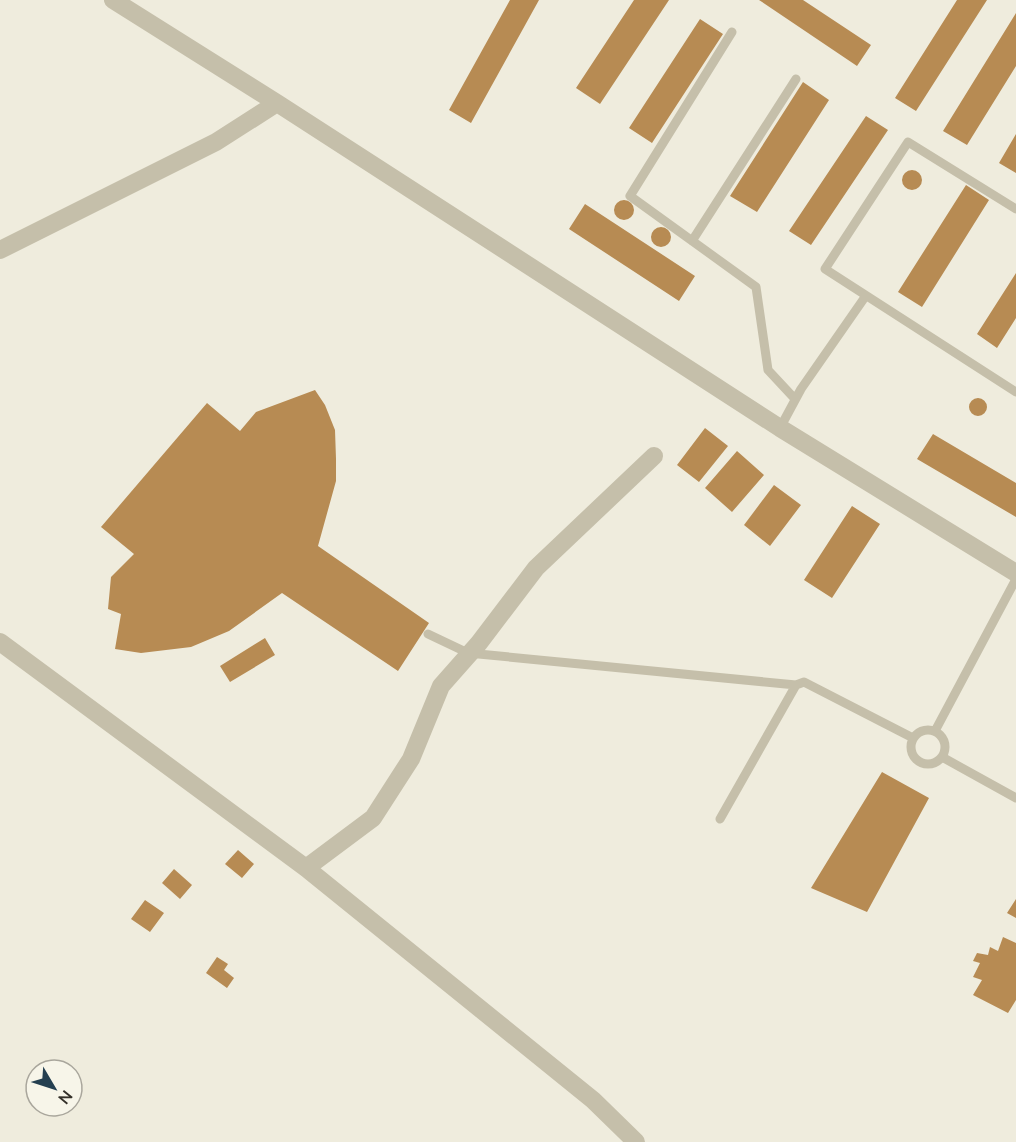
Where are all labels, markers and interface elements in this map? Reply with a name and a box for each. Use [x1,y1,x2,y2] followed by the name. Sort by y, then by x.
[24,1058,84,1118] north arrow
[53,1085,77,1108] text: N

